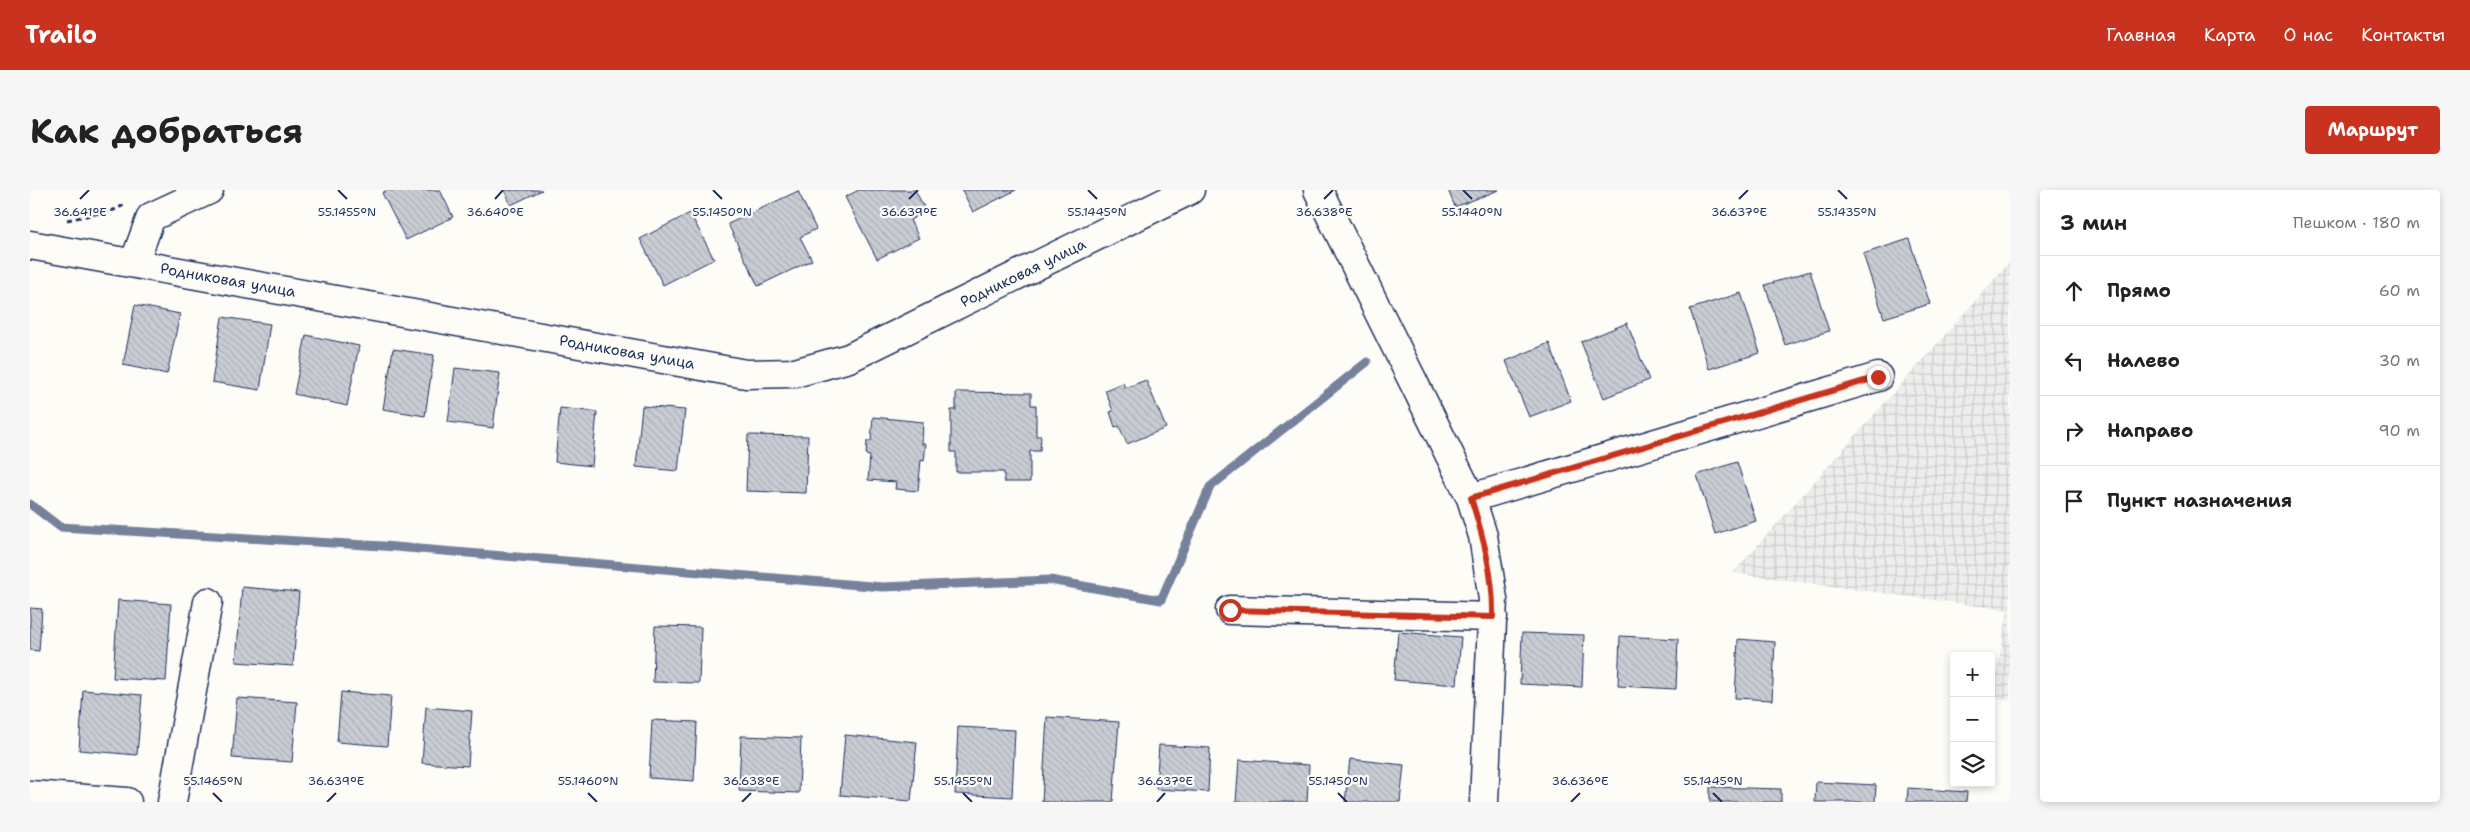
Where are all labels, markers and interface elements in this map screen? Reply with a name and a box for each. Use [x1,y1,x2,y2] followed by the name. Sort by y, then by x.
[25,19,97,51] text: Trailo
[2106,23,2176,47] text: Главная
[2204,23,2256,47] text: Карта
[2284,23,2333,47] text: О нас
[2361,23,2445,47] text: Контакты
[2305,106,2440,154] button: Маршрут
[30,107,303,154] text: Как добраться
[53,204,107,220] text: 36.641°E
[318,204,376,220] text: 55.1455°N
[466,204,524,220] text: 36.640°E
[692,204,752,220] text: 55.1450°N
[881,204,937,220] text: 36.639°E
[1067,204,1127,220] text: 55.1445°N
[1296,204,1352,220] text: 36.638°E
[1442,204,1502,220] text: 55.1440°N
[1711,204,1767,220] text: 36.637°E
[1817,204,1877,220] text: 55.1435°N
[2060,209,2127,237] text: 3 мин
[2293,212,2420,233] text: Пешком · 180 m
[957,234,1090,312] street label: Родниковая улица
[159,258,298,302] street label: Родниковая улица
[2060,277,2088,305] icon: ahead
[2107,278,2171,303] text: Прямо
[2379,280,2420,301] text: 60 m
[558,330,697,374] street label: Родниковая улица
[2060,347,2088,375] icon: left
[2107,348,2180,373] text: Налево
[2379,350,2420,371] text: 30 m
[1867,366,1890,389] route end
[2060,417,2088,445] icon: right
[2107,418,2193,443] text: Направо
[2379,420,2420,441] text: 90 m
[2060,487,2088,515] icon: arrive
[2107,488,2292,513] text: Пункт назначения
[1219,599,1242,622] route start
[1950,652,1995,787] map controls
[1950,652,1995,697] button: +
[1950,697,1995,742] button: −
[1950,742,1995,787] button: layers
[183,773,243,789] text: 55.1465°N
[308,773,364,789] text: 36.639°E
[558,773,618,789] text: 55.1460°N
[723,773,779,789] text: 36.638°E
[934,773,992,789] text: 55.1455°N
[1137,773,1193,789] text: 36.637°E
[1308,773,1368,789] text: 55.1450°N
[1552,773,1608,789] text: 36.636°E
[1683,773,1743,789] text: 55.1445°N

